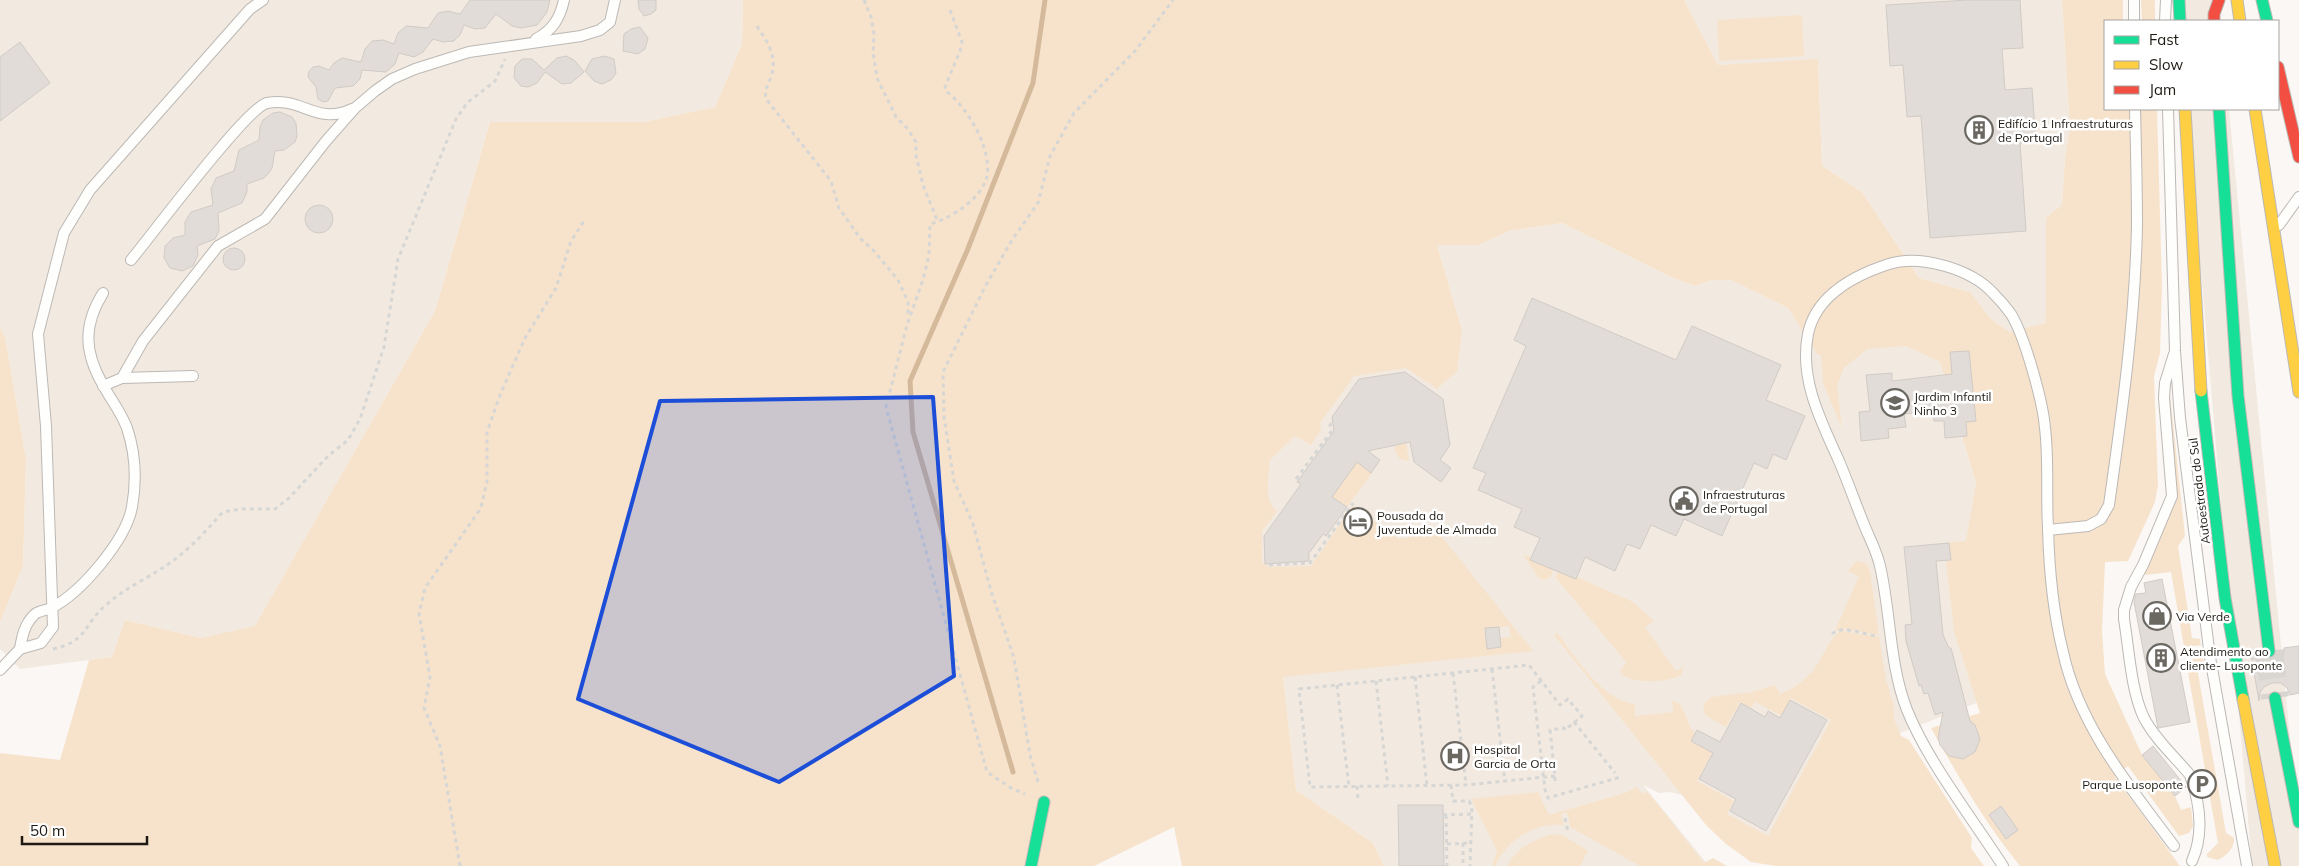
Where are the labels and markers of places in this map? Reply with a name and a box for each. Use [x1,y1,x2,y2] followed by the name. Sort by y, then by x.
[1964,115,1994,145] building icon: Edifício 1 Infraestruturas de Portugal
[1998,116,2133,145] place label: Edifício 1 Infraestruturas de Portugal
[1880,388,1910,418] school or university icon: Jardim Infantil Ninho 3
[1914,389,1991,418] place label: Jardim Infantil Ninho 3
[1669,486,1699,516] public building icon: Infraestruturas de Portugal
[1703,487,1785,516] place label: Infraestruturas de Portugal
[1343,507,1373,537] hotel icon: Pousada da Juventude de Almada
[1377,508,1496,537] place label: Pousada da Juventude de Almada
[2142,601,2172,631] shop icon: Via Verde
[2176,609,2230,624] place label: Via Verde
[2146,643,2176,673] building icon: Atendimento ao cliente- Lusoponte
[2180,644,2282,673] place label: Atendimento ao cliente- Lusoponte
[1440,741,1470,771] hospital icon: Hospital Garcia de Orta
[1474,742,1556,771] place label: Hospital Garcia de Orta
[2187,769,2217,799] parking icon: Parque Lusoponte
[2082,777,2183,792] place label: Parque Lusoponte

